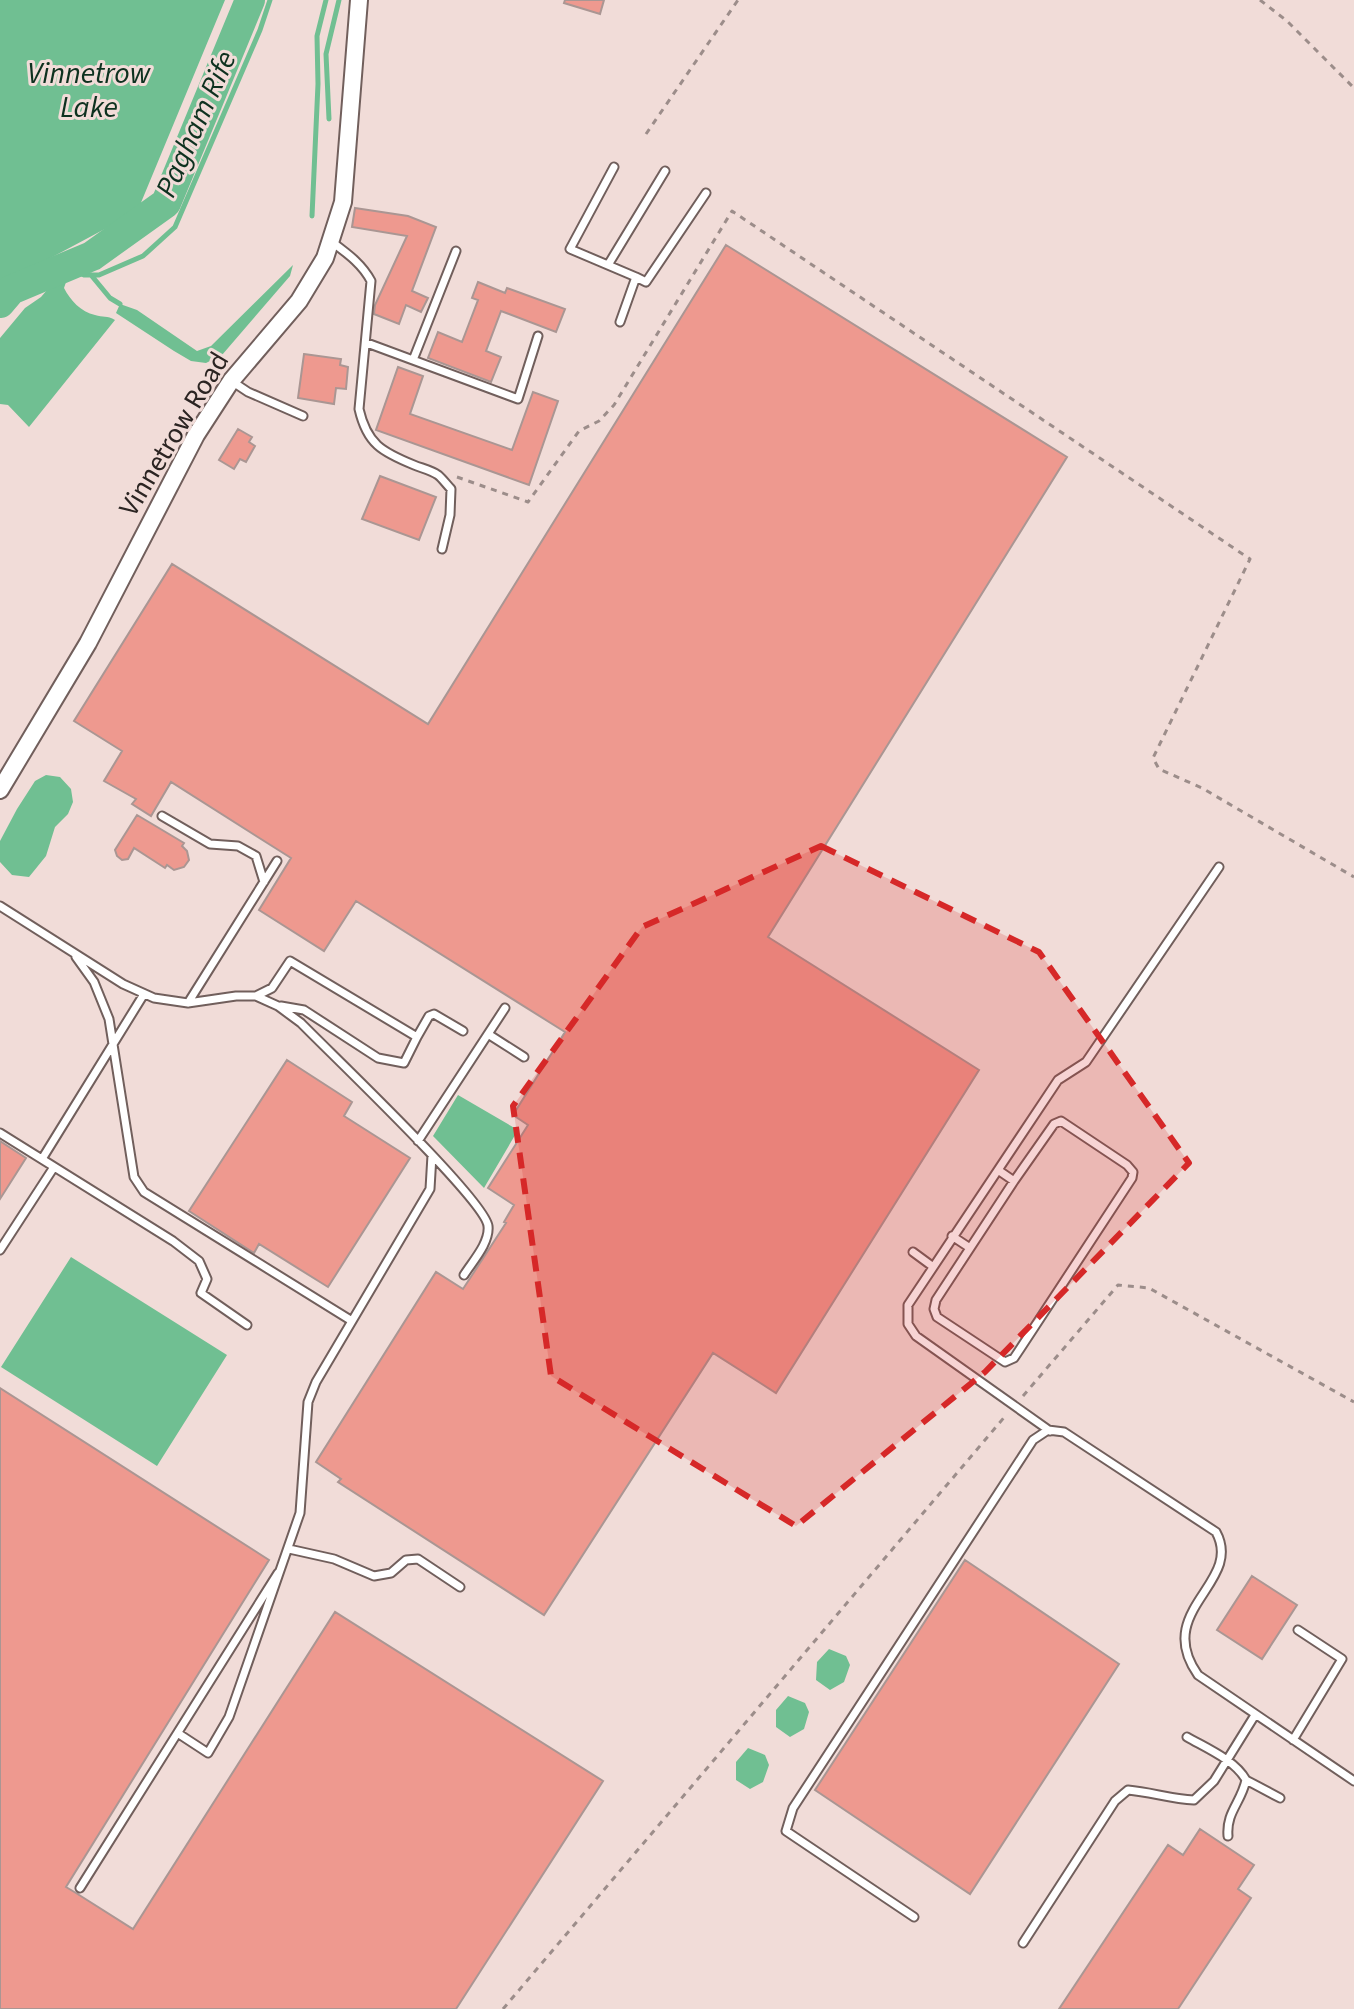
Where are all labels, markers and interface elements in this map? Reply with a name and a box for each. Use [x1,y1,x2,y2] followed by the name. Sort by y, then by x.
[145,44,247,204] water label: Pagham Rife
[27,52,152,129] water label: Vinnetrow Lake
[109,344,239,524] street label: Vinnetrow Road

